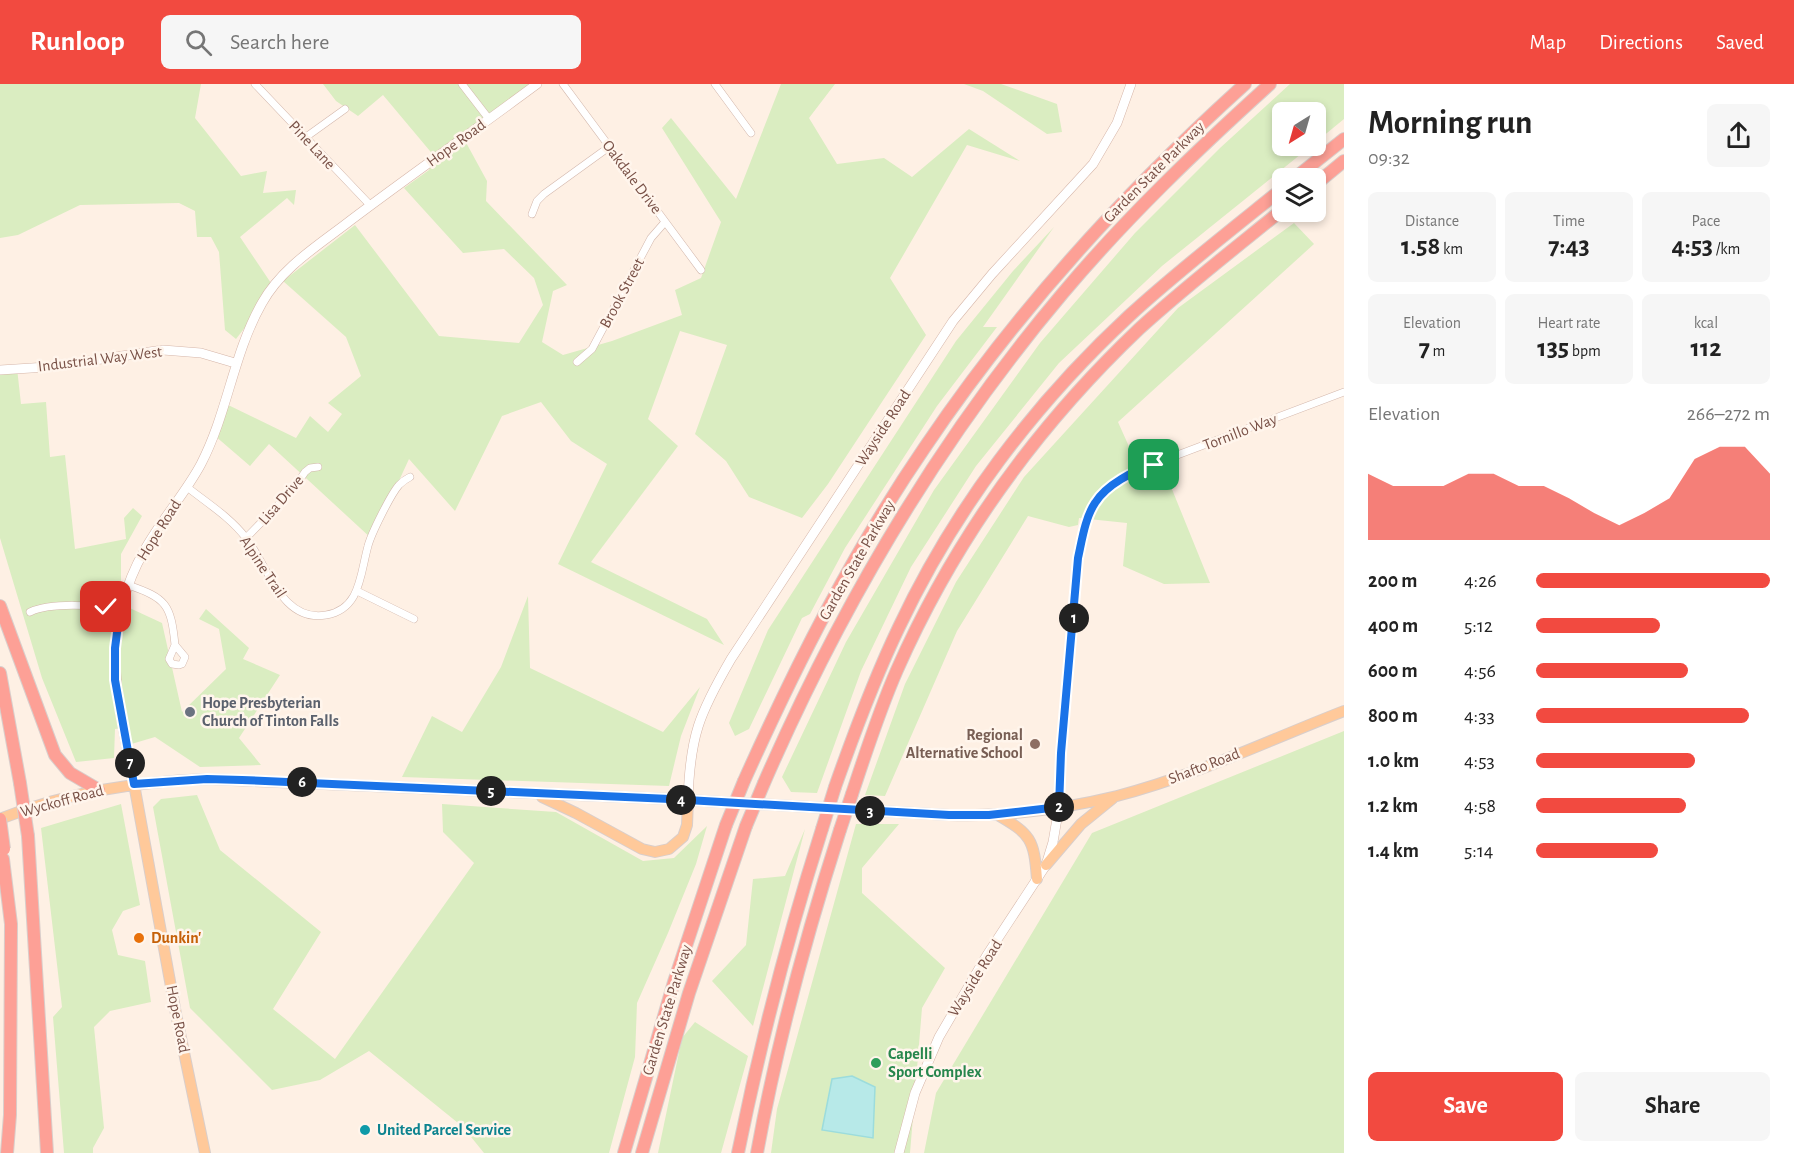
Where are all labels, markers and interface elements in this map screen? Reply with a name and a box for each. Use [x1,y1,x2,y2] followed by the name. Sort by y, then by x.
[161,15,581,69] search box
[182,26,215,59] icon: search
[30,28,125,56] text: Runloop
[230,31,329,53] text: Search here
[1530,32,1566,53] text: Map
[1599,32,1683,53] text: Directions
[1716,32,1764,53] text: Saved
[1272,102,1326,156] north arrow
[1272,102,1326,222] map controls
[1707,104,1770,167] button: share
[1368,107,1532,140] text: Morning run
[424,116,488,170] street label: Hope Road
[286,118,338,172] street label: Pine Lane
[1100,118,1208,226] street label: Garden State Parkway
[599,137,665,217] street label: Oakdale Drive
[1368,148,1410,168] text: 09:32
[1272,168,1326,222] button: layers
[1405,213,1459,229] text: Distance
[1553,213,1585,229] text: Time
[1692,213,1720,229] text: Pace
[1401,233,1440,259] text: 1.58
[1548,233,1590,259] text: 7:43
[1672,233,1713,259] text: 4:53
[1440,241,1463,257] text: km
[1713,241,1740,257] text: /km
[597,255,647,331] street label: Brook Street
[1403,315,1461,331] text: Elevation
[1538,315,1600,331] text: Heart rate
[1694,315,1718,331] text: kcal
[1419,335,1430,361] text: 7
[1537,335,1569,361] text: 135
[1691,335,1721,361] text: 112
[37,343,163,376] street label: Industrial Way West
[1430,343,1445,359] text: m
[1569,343,1601,359] text: bpm
[852,387,914,470] street label: Wayside Road
[1368,404,1440,424] text: Elevation
[1687,404,1770,424] text: 266–272 m
[1201,411,1280,454] street label: Tornillo Way
[1128,439,1179,490] pin
[1137,448,1170,481] icon: arrive
[255,472,307,528] street label: Lisa Drive
[134,497,184,563] street label: Hope Road
[816,497,899,623] street label: Garden State Parkway
[237,533,289,601] street label: Alpine Trail
[1368,571,1417,591] text: 200 m
[1464,571,1497,591] text: 4:26
[80,581,131,632] pin
[89,590,122,623] icon: check
[1059,603,1089,633] pin: 1
[1071,610,1077,626] text: 1
[1368,616,1418,636] text: 400 m
[1464,616,1493,636] text: 5:12
[1368,661,1418,681] text: 600 m
[1464,661,1496,681] text: 4:56
[202,695,339,729] place label: Hope Presbyterian Church of Tinton Falls
[183,705,197,719] marker: Hope Presbyterian Church of Tinton Falls
[1368,706,1418,726] text: 800 m
[1464,706,1495,726] text: 4:33
[906,727,1023,761] place label: Regional Alternative School
[1028,737,1042,751] marker: Regional Alternative School
[1166,745,1242,787] street label: Shafto Road
[115,748,145,778] pin: 7
[1368,751,1419,771] text: 1.0 km
[1464,751,1495,771] text: 4:53
[127,755,133,771] text: 7
[287,767,317,797] pin: 6
[298,774,306,790] text: 6
[476,776,506,806] pin: 5
[19,782,106,821] street label: Wyckoff Road
[488,783,494,799] text: 5
[666,785,696,815] pin: 4
[677,792,685,808] text: 4
[1044,792,1074,822] pin: 2
[855,796,885,826] pin: 3
[1368,796,1418,816] text: 1.2 km
[1464,796,1496,816] text: 4:58
[1055,799,1063,815] text: 2
[867,803,873,819] text: 3
[1368,841,1419,861] text: 1.4 km
[1464,841,1493,861] text: 5:14
[151,930,201,946] place label: Dunkin'
[132,931,146,945] marker: Dunkin'
[945,937,1006,1020] street label: Wayside Road
[640,943,695,1077] street label: Garden State Parkway
[164,984,192,1054] street label: Hope Road
[888,1046,982,1080] place label: Capelli Sport Complex
[869,1056,883,1070] marker: Capelli Sport Complex
[1368,1072,1563,1141] button: Save
[1575,1072,1770,1141] button: Share
[377,1122,512,1138] place label: United Parcel Service
[358,1123,372,1137] marker: United Parcel Service

